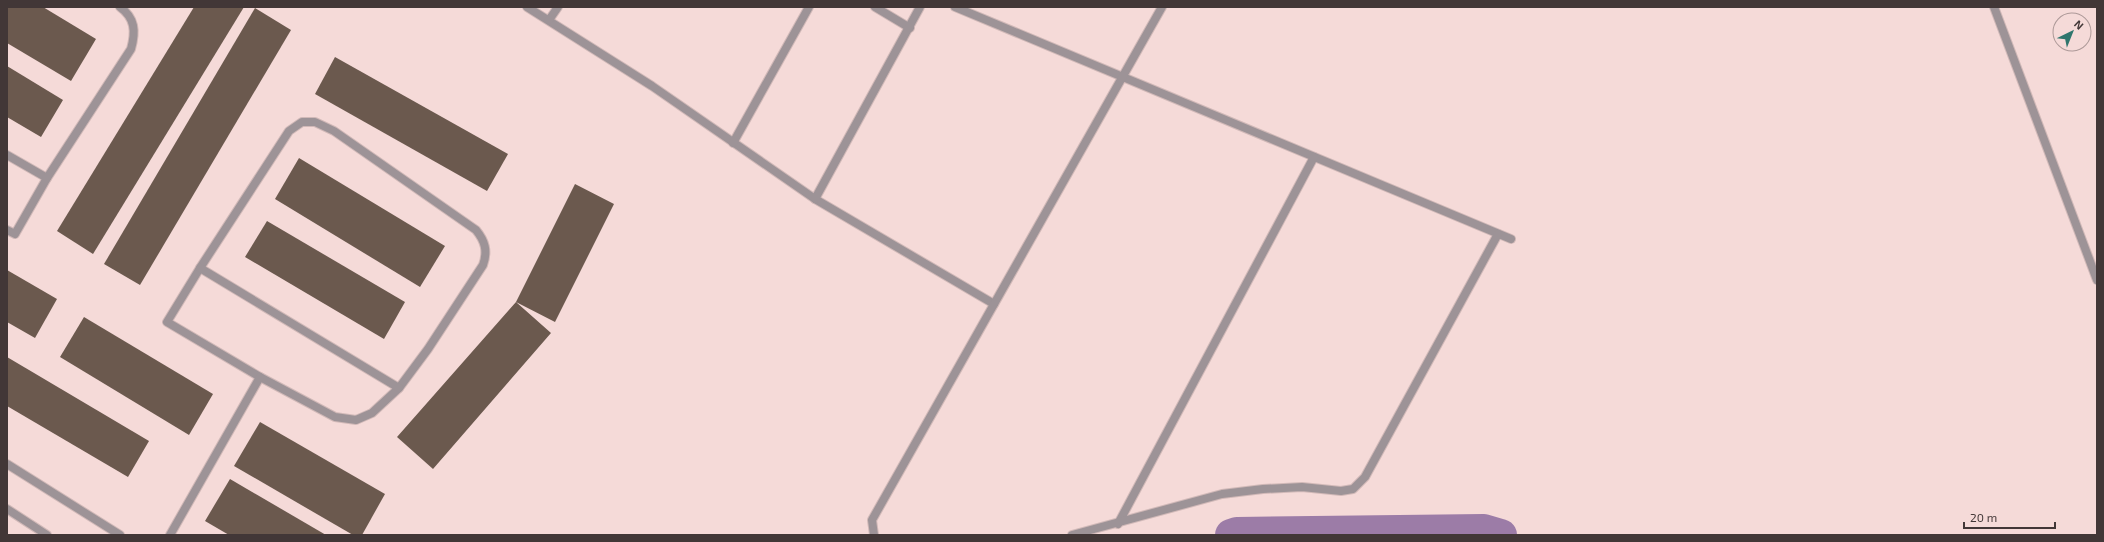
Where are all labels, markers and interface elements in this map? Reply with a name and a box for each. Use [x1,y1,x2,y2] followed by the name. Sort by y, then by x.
[2052,12,2092,52] north arrow
[2072,17,2087,32] text: N
[1964,504,2055,530] scale bar
[1970,510,1997,524] text: 20 m

